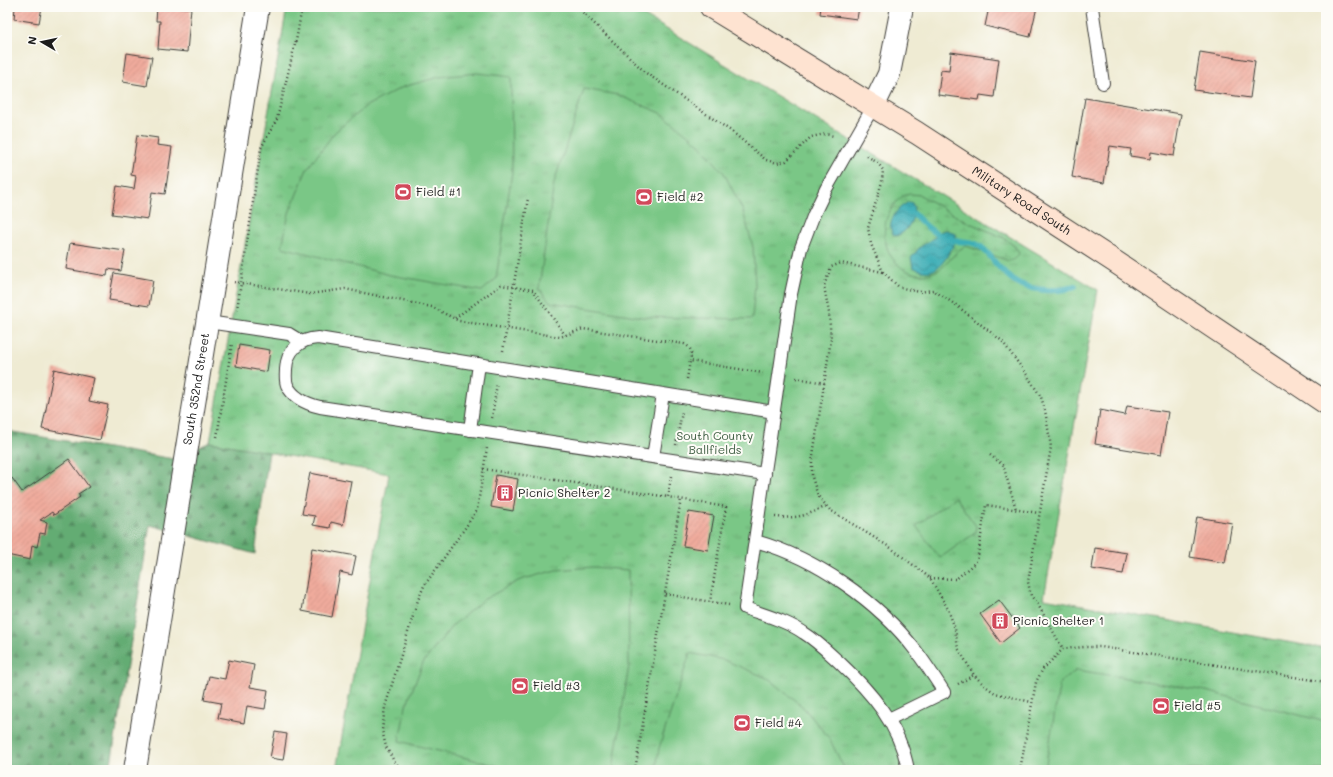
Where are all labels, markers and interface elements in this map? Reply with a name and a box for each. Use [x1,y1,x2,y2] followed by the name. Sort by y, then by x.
[22,22,62,62] north arrow
[24,35,40,46] text: N
[969,162,1075,238] street label: Military Road South
[393,182,413,202] sports icon: Field #1
[416,183,461,199] place label: Field #1
[634,187,654,207] sports icon: Field #2
[657,188,703,204] place label: Field #2
[179,331,212,446] street label: South 352nd Street
[677,427,753,457] park label: South County Ballfields
[495,483,515,503] building icon: Picnic Shelter 2
[518,484,611,500] place label: Picnic Shelter 2
[990,611,1010,631] building icon: Picnic Shelter 1
[1013,612,1104,628] place label: Picnic Shelter 1
[510,676,530,696] sports icon: Field #3
[533,677,580,693] place label: Field #3
[1151,696,1171,716] sports icon: Field #5
[1174,697,1221,713] place label: Field #5
[732,713,752,733] sports icon: Field #4
[755,714,802,730] place label: Field #4

